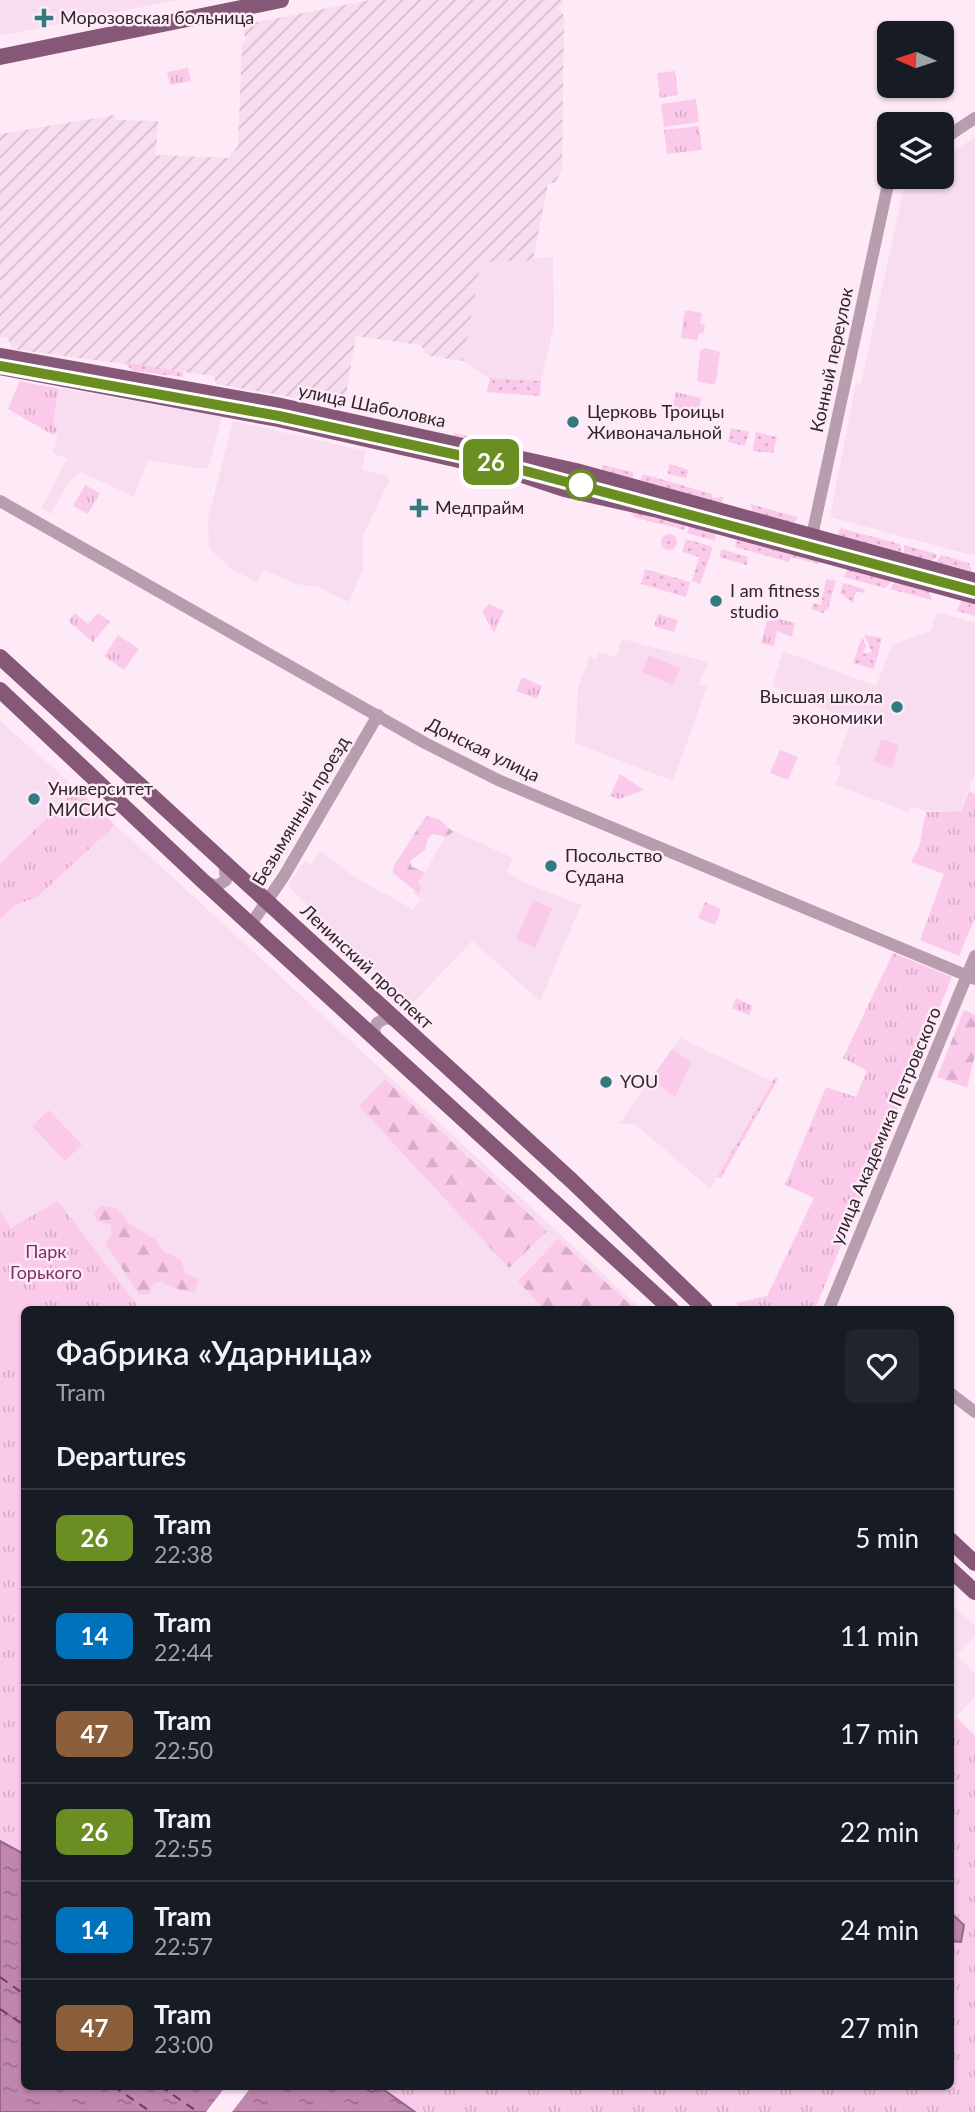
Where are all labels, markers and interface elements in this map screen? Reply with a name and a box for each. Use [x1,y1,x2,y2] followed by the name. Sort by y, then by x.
[60,6,254,28] place label: Морозовская больница
[34,8,54,28] marker: Морозовская больница
[877,21,954,98] north arrow
[877,21,954,189] map controls
[877,112,954,189] button: layers
[805,285,857,434] street label: Конный переулок
[296,379,448,431] street label: улица Шаболовка
[587,400,725,443] place label: Церковь Троицы Живоначальной
[565,414,581,430] marker: Церковь Троицы Живоначальной
[460,439,522,485] line badge: 26
[477,447,505,476] text: 26
[566,470,596,500] unlabelled marker
[435,496,524,518] place label: Медпрайм
[409,498,429,518] marker: Медпрайм
[730,579,820,622] place label: I am fitness studio
[708,593,724,609] marker: I am fitness studio
[760,685,883,728] place label: Высшая школа экономики
[889,699,905,715] marker: Высшая школа экономики
[423,712,544,786] street label: Донская улица
[247,732,353,889] street label: Безымянный проезд
[48,777,153,820] place label: Университет МИСИС
[26,791,42,807] marker: Университет МИСИС
[565,844,663,887] place label: Посольство Судана
[543,858,559,874] marker: Посольство Судана
[296,898,439,1033] street label: Ленинский проспект
[825,1003,945,1248] street label: улица Академика Петровского
[620,1070,658,1092] place label: YOU
[598,1074,614,1090] marker: YOU
[10,1240,82,1283] park label: Парк Горького
[845,1329,919,1403] button: heart
[56,1332,373,1372] text: Фабрика «Ударница»
[56,1378,106,1406] text: Tram
[56,1440,186,1472] text: Departures
[154,1508,211,1540] text: Tram
[855,1522,919,1554] text: 5 min
[81,1523,108,1552] text: 26
[154,1540,213,1568] text: 22:38
[154,1606,211,1638] text: Tram
[840,1620,919,1652] text: 11 min
[81,1621,108,1650] text: 14
[154,1638,213,1666] text: 22:44
[154,1704,211,1736] text: Tram
[840,1718,919,1750] text: 17 min
[81,1719,108,1748] text: 47
[154,1736,213,1764] text: 22:50
[154,1802,211,1834] text: Tram
[840,1816,919,1848] text: 22 min
[81,1817,108,1846] text: 26
[154,1834,213,1862] text: 22:55
[154,1900,211,1932] text: Tram
[840,1914,919,1946] text: 24 min
[81,1915,108,1944] text: 14
[154,1932,213,1960] text: 22:57
[154,1998,211,2030] text: Tram
[840,2012,919,2044] text: 27 min
[81,2013,108,2042] text: 47
[154,2030,213,2058] text: 23:00

